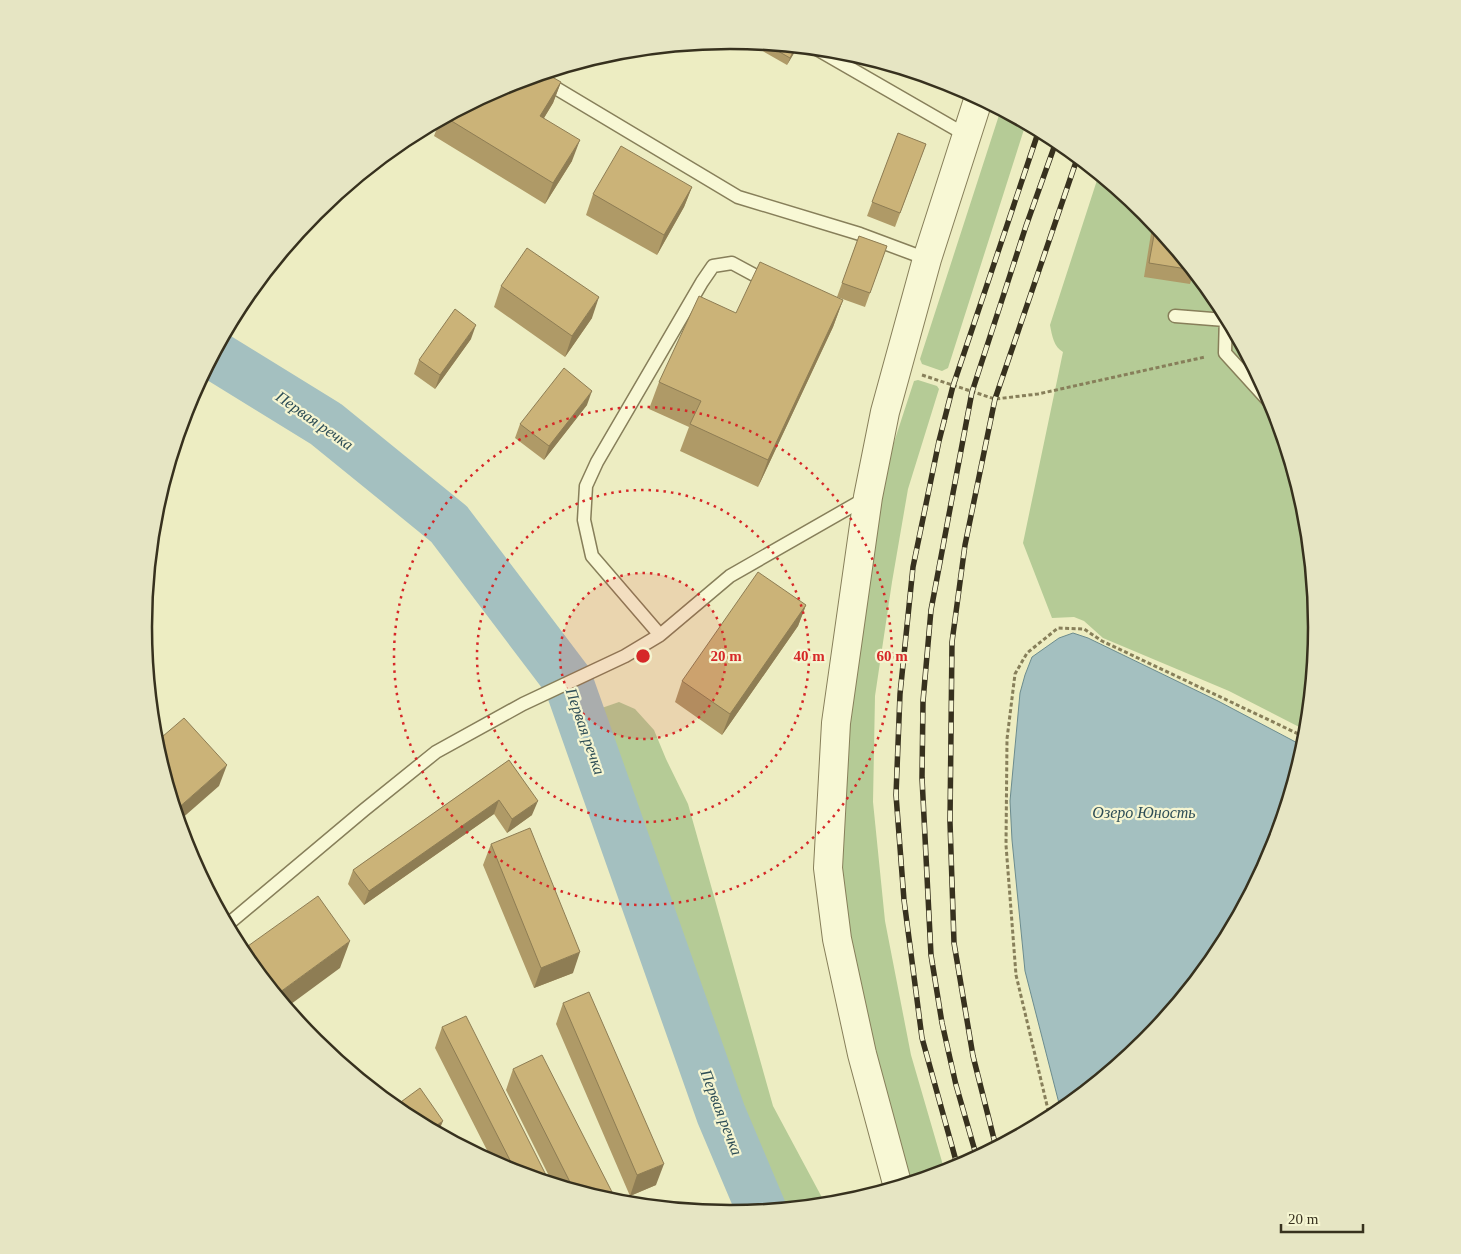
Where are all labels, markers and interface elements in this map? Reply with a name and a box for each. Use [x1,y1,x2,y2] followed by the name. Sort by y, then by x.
[271,387,357,454] water label: Первая речка
[634,647,652,665] centre of rings
[710,648,742,664] text: 20 m
[793,648,825,664] text: 40 m
[876,648,908,664] text: 60 m
[561,685,608,777] water label: Первая речка
[1092,804,1196,822] water label: Озеро Юность
[696,1066,746,1158] water label: Первая речка
[1281,1202,1364,1234] scale bar
[1288,1211,1319,1227] text: 20 m

